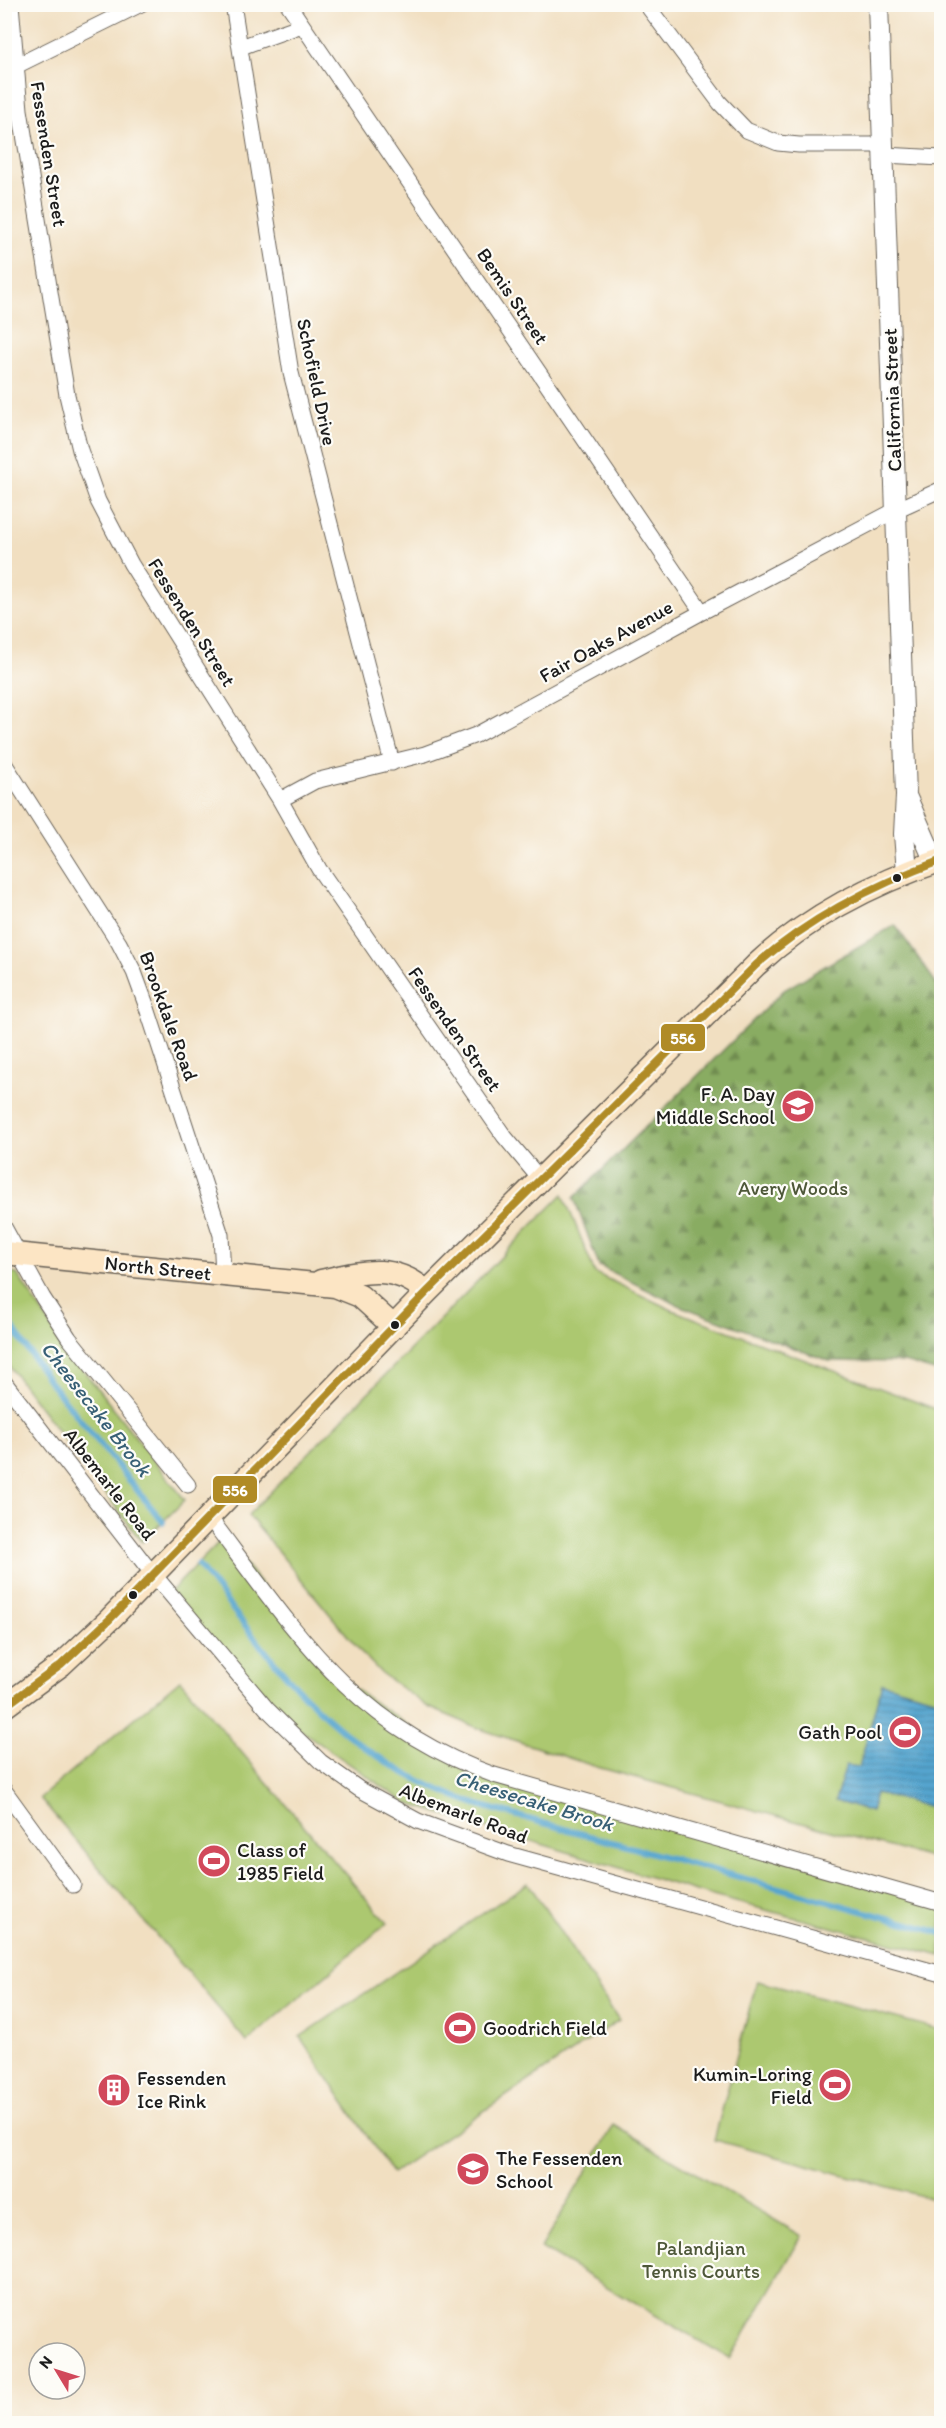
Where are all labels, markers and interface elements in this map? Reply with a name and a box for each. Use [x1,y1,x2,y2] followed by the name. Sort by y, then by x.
[26,80,72,229] street label: Fessenden Street
[472,243,554,349] street label: Bemis Street
[292,316,342,448] street label: Schofield Drive
[877,328,907,472] street label: California Street
[143,553,241,691] street label: Fessenden Street
[535,594,677,688] street label: Fair Oaks Avenue
[891,872,903,884] unlabelled marker
[135,948,204,1084] street label: Brookdale Road
[403,962,507,1096] street label: Fessenden Street
[660,1023,706,1052] line badge: 556
[670,1029,696,1048] text: 556
[656,1082,776,1129] place label: F. A. Day Middle School
[780,1088,816,1124] school or university icon: F. A. Day Middle School
[738,1176,848,1200] park label: Avery Woods
[103,1250,213,1286] street label: North Street
[389,1319,401,1331] unlabelled marker
[36,1336,158,1482] water label: Cheesecake Brook
[59,1423,161,1545] street label: Albemarle Road
[212,1475,258,1504] line badge: 556
[222,1481,248,1500] text: 556
[127,1589,139,1601] unlabelled marker
[887,1714,923,1750] sports icon: Gath Pool
[798,1720,882,1744] place label: Gath Pool
[452,1765,617,1837] water label: Cheesecake Brook
[396,1777,532,1849] street label: Albemarle Road
[237,1838,324,1885] place label: Class of 1985 Field
[196,1843,232,1879] sports icon: Class of 1985 Field
[442,2010,478,2046] sports icon: Goodrich Field
[483,2016,607,2040] place label: Goodrich Field
[693,2062,813,2109] place label: Kumin-Loring Field
[137,2066,226,2113] place label: Fessenden Ice Rink
[817,2067,853,2103] sports icon: Kumin-Loring Field
[96,2072,132,2108] building icon: Fessenden Ice Rink
[496,2146,622,2193] place label: The Fessenden School
[455,2151,491,2187] school or university icon: The Fessenden School
[642,2236,760,2283] park label: Palandjian Tennis Courts
[27,2341,87,2401] north arrow
[35,2352,56,2372] text: N

